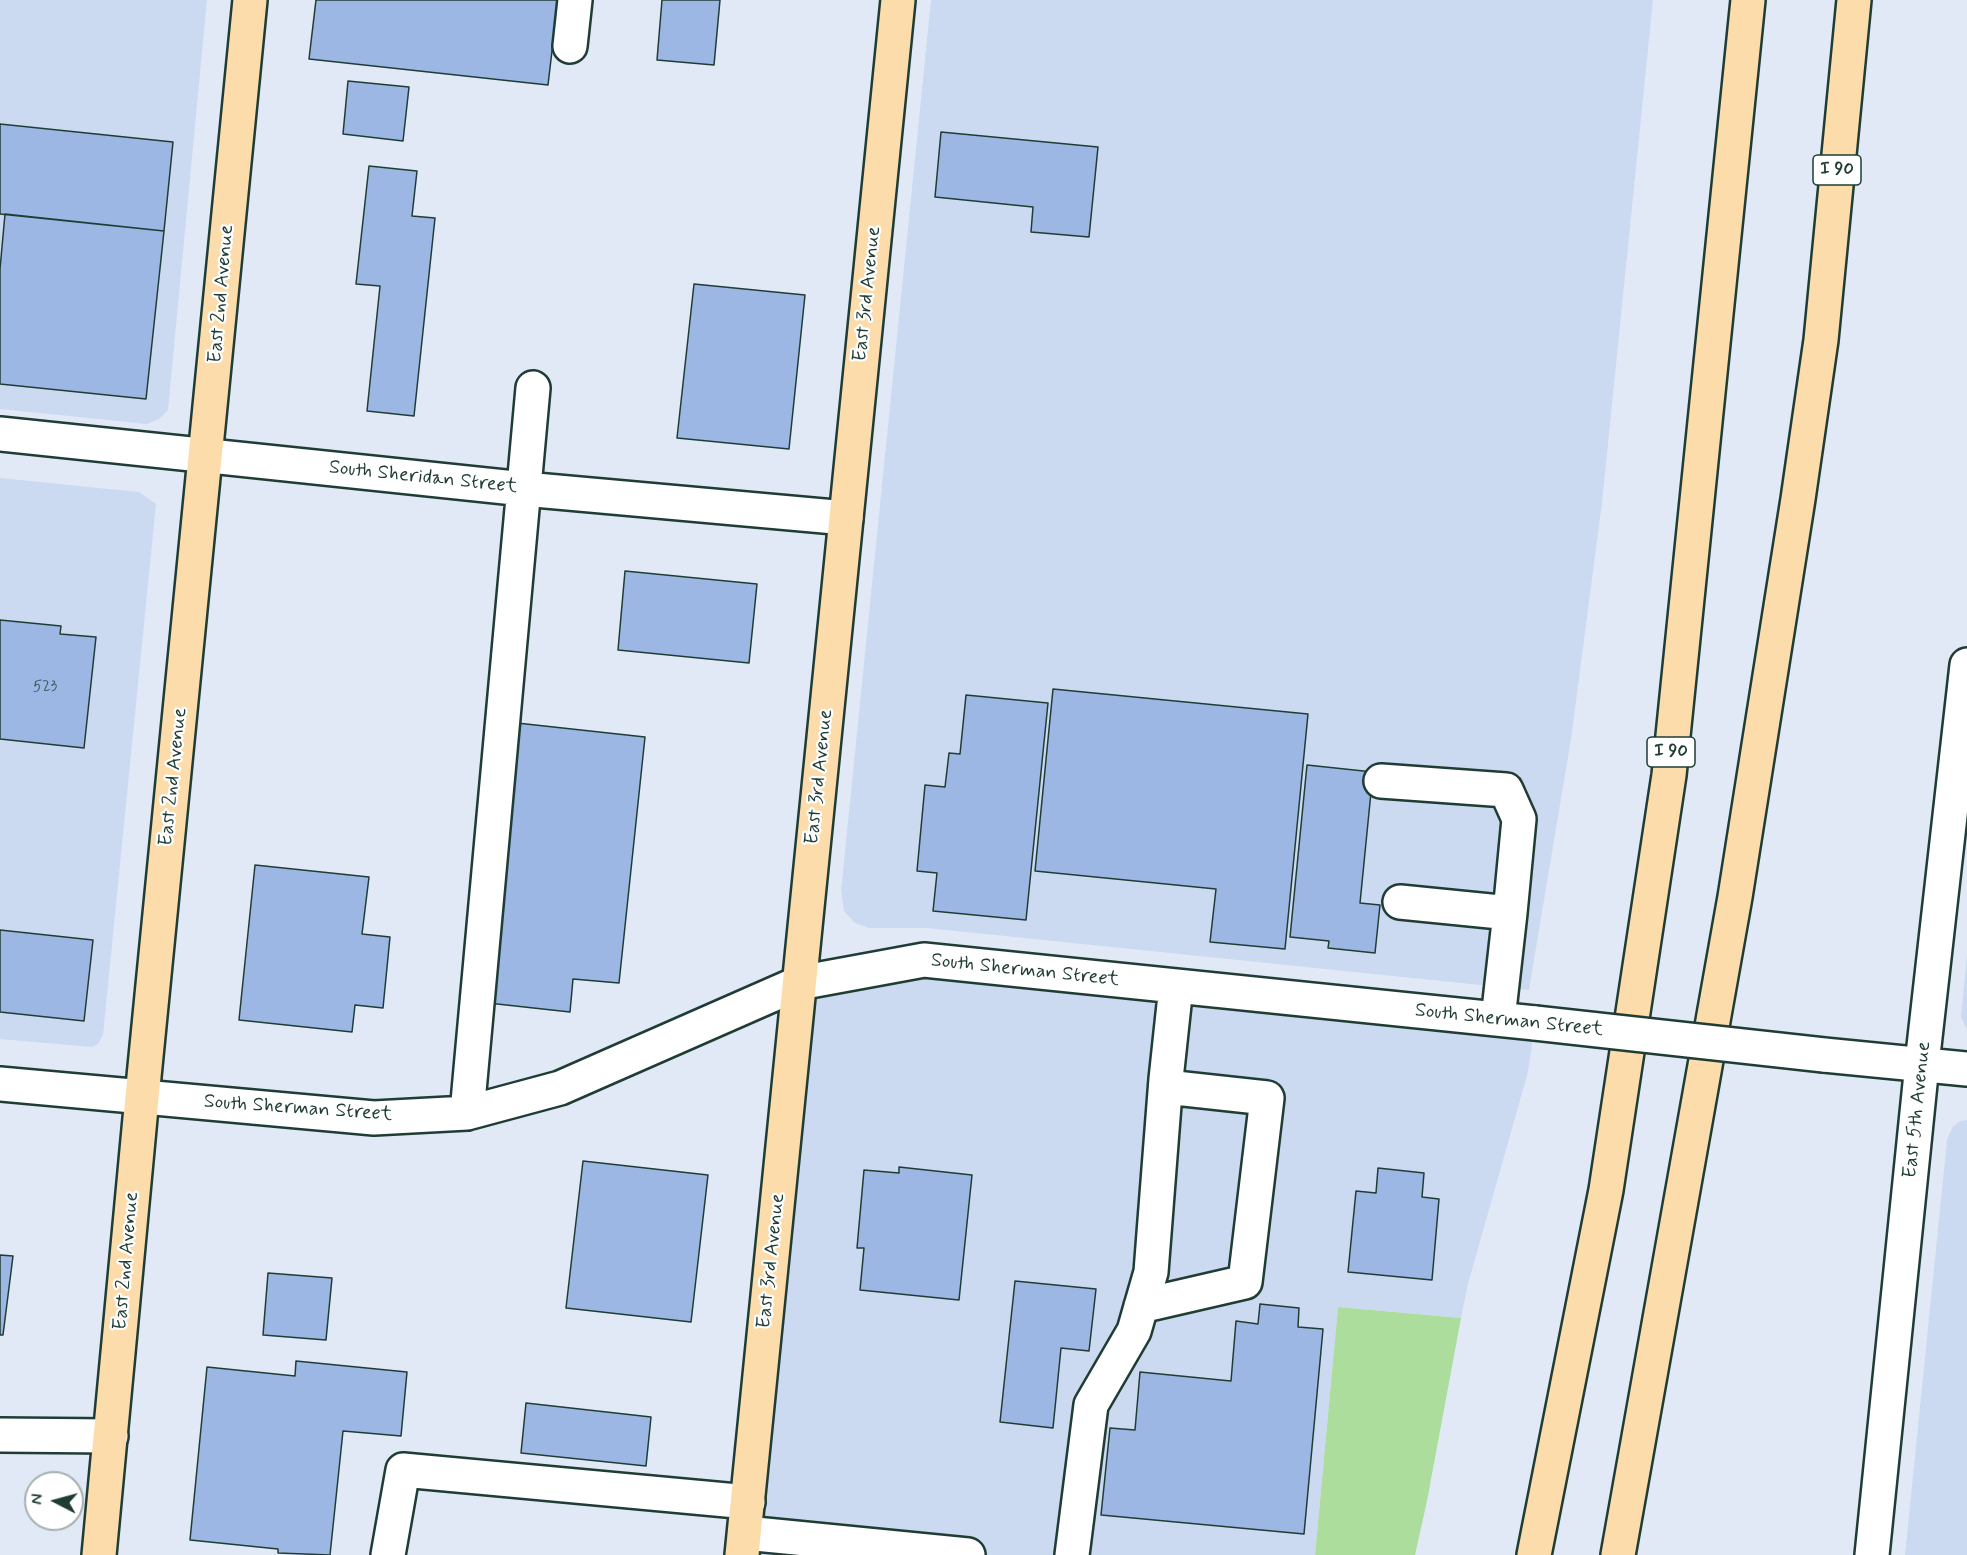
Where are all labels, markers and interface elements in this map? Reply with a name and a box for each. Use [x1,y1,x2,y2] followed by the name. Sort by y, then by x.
[1813,155,1861,185] road number: I 90
[204,224,240,364] street label: East 2nd Avenue
[849,225,887,363] street label: East 3rd Avenue
[328,456,518,500] street label: South Sheridan Street
[33,678,57,698] house number: 523
[155,707,193,847] street label: East 2nd Avenue
[801,708,839,846] street label: East 3rd Avenue
[1647,737,1695,767] road number: I 90
[930,949,1120,993] street label: South Sherman Street
[1414,999,1604,1043] street label: South Sherman Street
[1899,1040,1937,1180] street label: East 5th Avenue
[203,1090,393,1128] street label: South Sherman Street
[109,1191,145,1331] street label: East 2nd Avenue
[753,1192,791,1330] street label: East 3rd Avenue
[24,1471,84,1531] north arrow
[27,1493,49,1506] text: N

